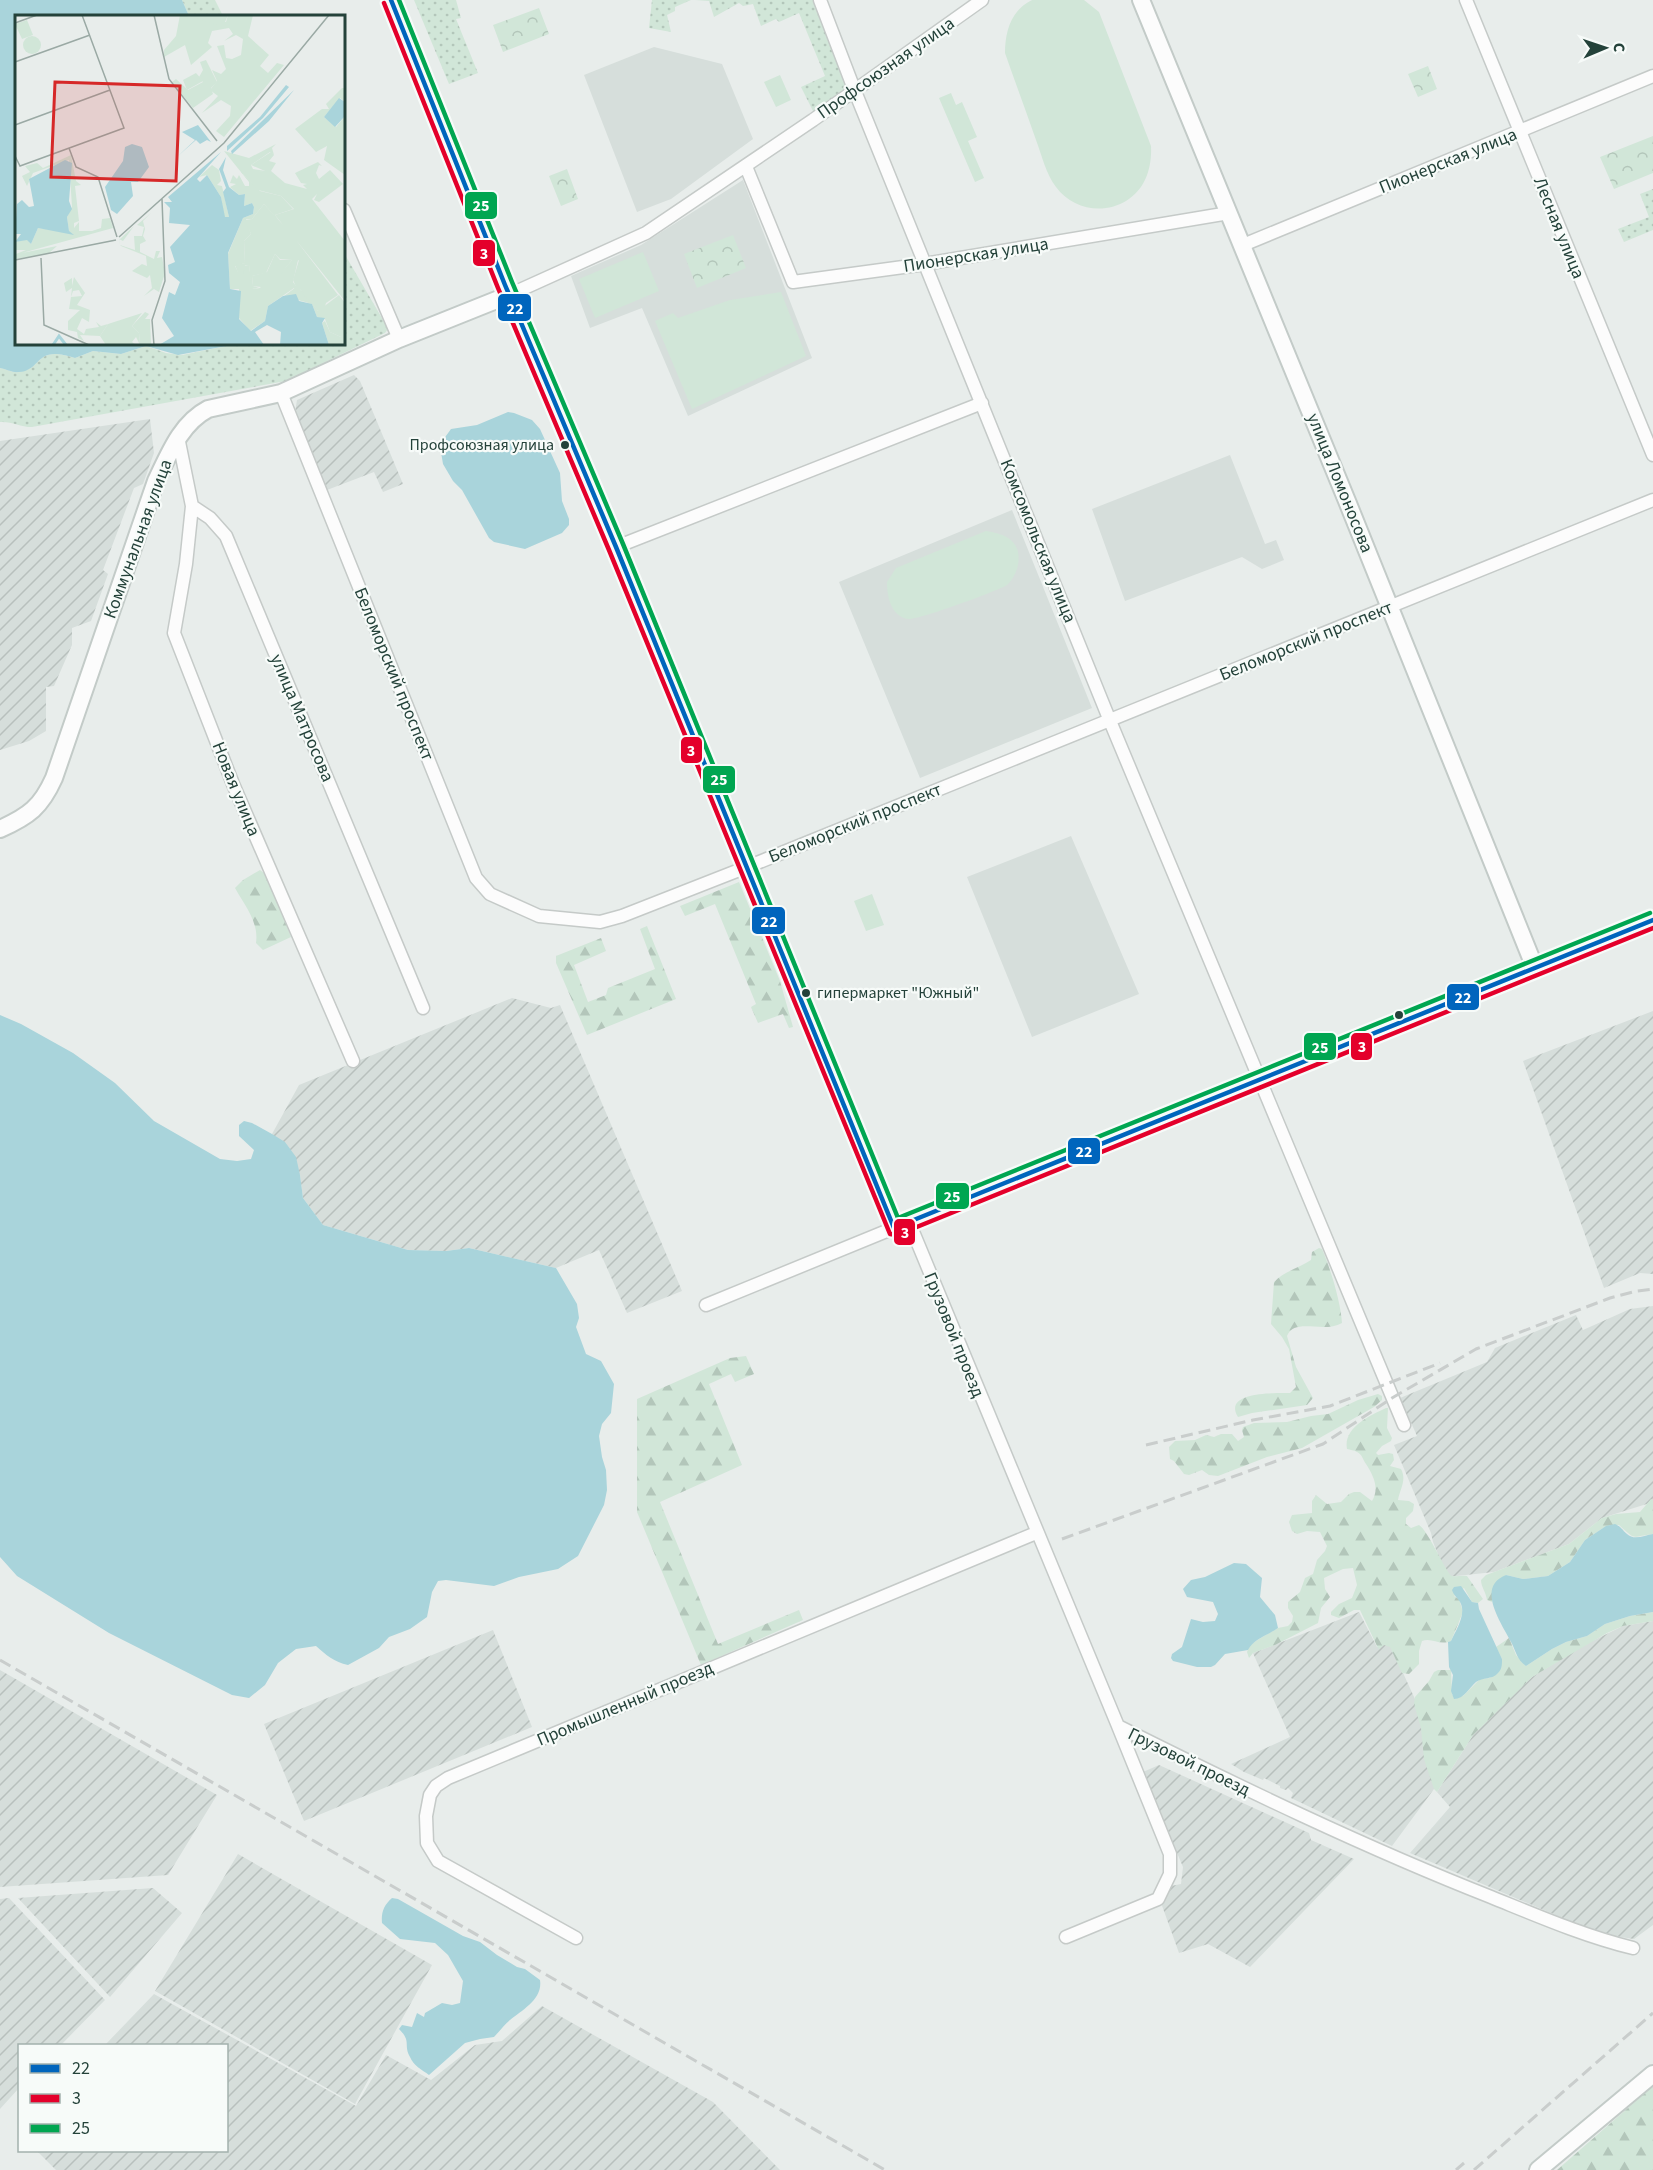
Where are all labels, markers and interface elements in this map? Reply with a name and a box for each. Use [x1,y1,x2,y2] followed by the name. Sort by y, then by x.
[812,11,960,125] street label: Профсоюзная улица
[15,15,345,345] inset map
[1575,18,1635,78] north arrow
[1608,42,1630,53] text: С
[1375,122,1521,200] street label: Пионерская улица
[1527,173,1591,283] street label: Лесная улица
[464,191,498,220] line badge: 25
[473,195,489,217] text: 25
[902,231,1050,279] street label: Пионерская улица
[472,239,496,267] line badge: 3
[480,243,488,265] text: 3
[497,293,532,322] line badge: 22
[507,298,523,320] text: 22
[1301,409,1379,557] street label: улица Ломоносова
[409,434,554,456] place label: Профсоюзная улица
[559,439,571,451] marker: Профсоюзная улица
[994,455,1082,627] street label: Комсомольская улица
[98,456,178,622] street label: Коммунальная улица
[348,584,440,764] street label: Беломорский проспект
[1216,595,1396,687] street label: Беломорский проспект
[264,650,340,786] street label: улица Матросова
[680,736,703,764] line badge: 3
[206,738,266,840] street label: Новая улица
[687,740,695,762] text: 3
[702,765,736,794] line badge: 25
[711,769,727,791] text: 25
[765,777,945,869] street label: Беломорский проспект
[751,906,786,935] line badge: 22
[761,911,777,933] text: 22
[817,982,979,1004] place label: гипермаркет "Южный"
[1446,983,1480,1011] line badge: 22
[800,987,812,999] marker: гипермаркет "Южный"
[1455,987,1471,1009] text: 22
[1393,1009,1405,1021] unlabelled marker
[1303,1032,1337,1061] line badge: 25
[1350,1032,1373,1061] line badge: 3
[1358,1036,1366,1058] text: 3
[1312,1037,1328,1059] text: 25
[1067,1137,1101,1165] line badge: 22
[1076,1141,1092,1163] text: 22
[935,1182,970,1210] line badge: 25
[944,1186,960,1208] text: 25
[893,1218,916,1246] line badge: 3
[901,1222,909,1244] text: 3
[917,1269,991,1402] street label: Грузовой проезд
[533,1655,717,1753] street label: Промышленный проезд
[1124,1722,1255,1803] street label: Грузовой проезд
[18,2044,228,2152] legend
[72,2056,90,2081] text: 22
[72,2086,81,2111] text: 3
[72,2116,90,2141] text: 25

